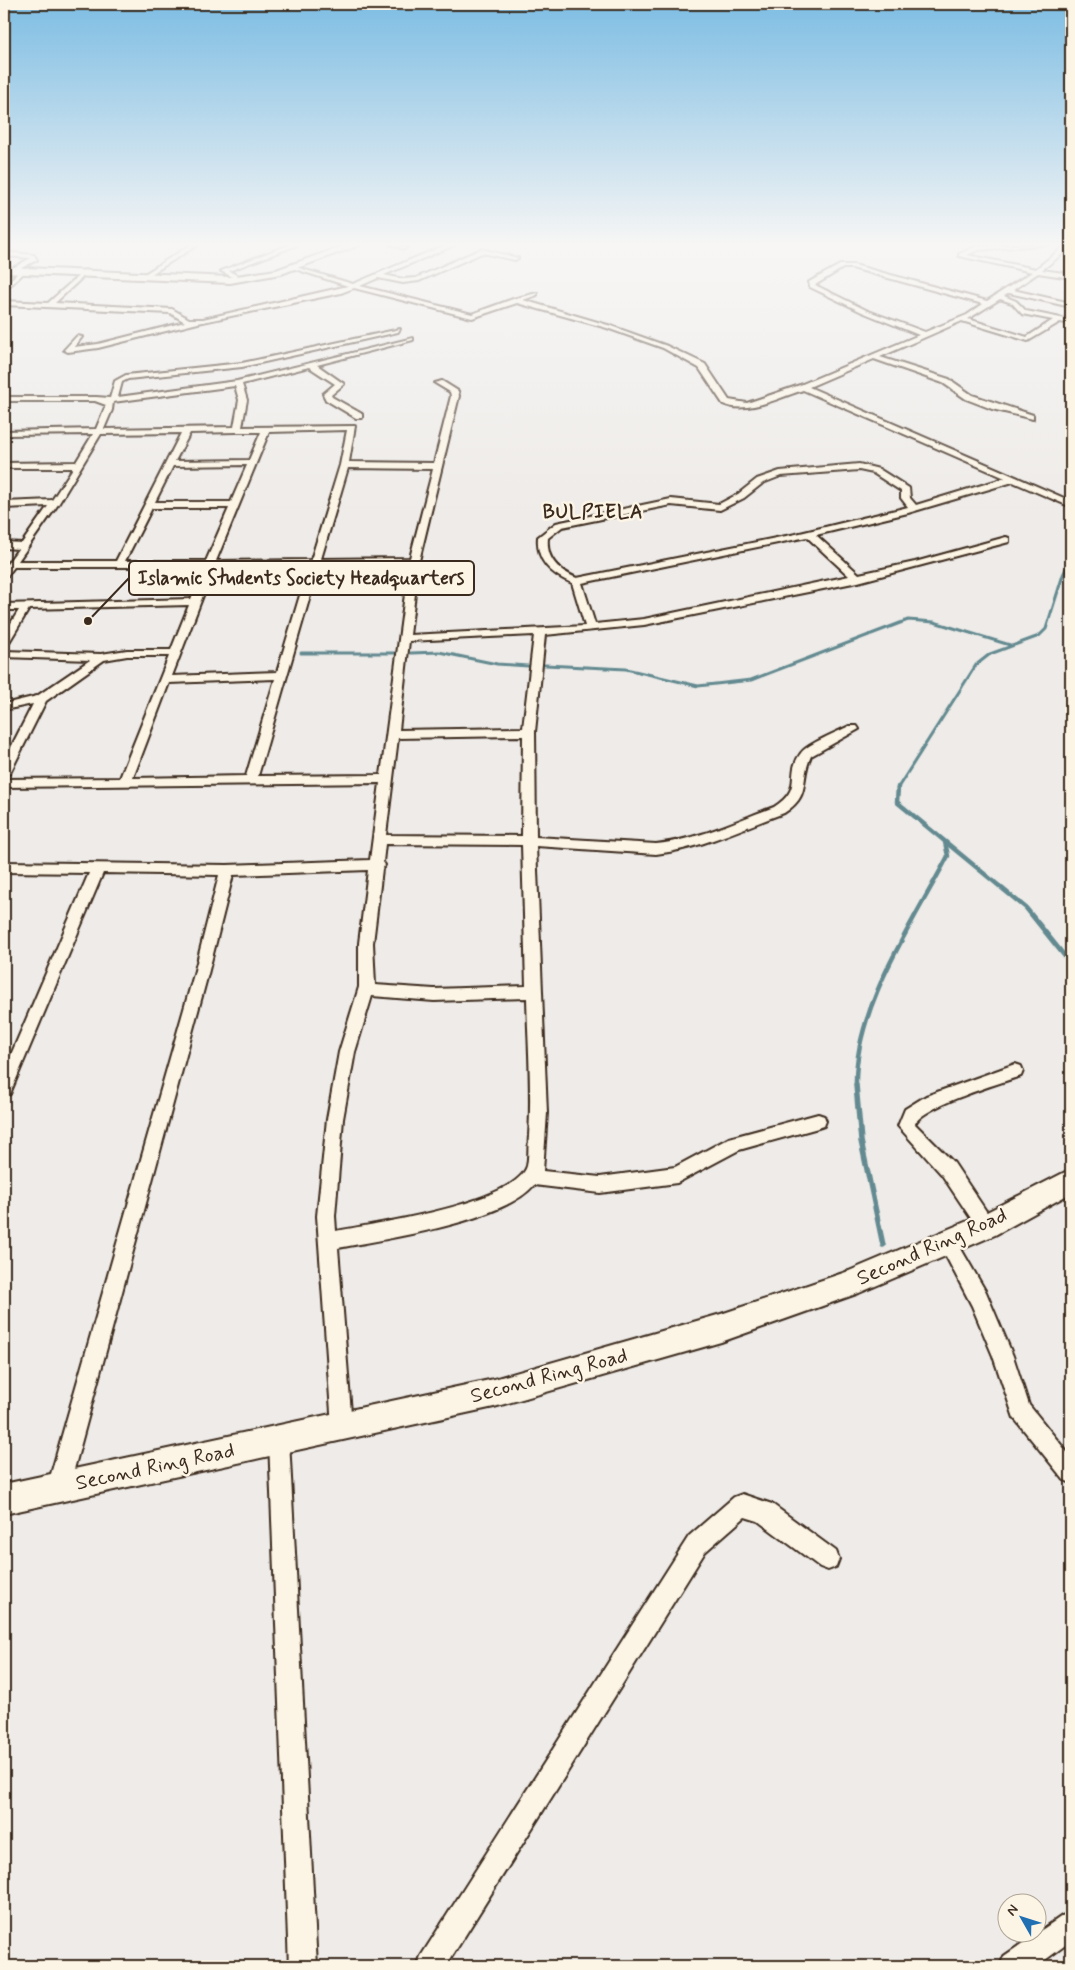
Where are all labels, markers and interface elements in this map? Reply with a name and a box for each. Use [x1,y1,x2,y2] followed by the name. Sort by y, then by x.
[543,500,643,525] district label: BULPIELA
[129,561,474,595] callout: Islamic Students Society Headquarters
[138,566,465,591] text: Islamic Students Society Headquarters
[852,1201,1012,1293] street label: Second Ring Road
[467,1342,631,1410] street label: Second Ring Road
[73,1436,237,1498] street label: Second Ring Road
[998,1892,1048,1942] north arrow
[1003,1901,1023,1920] text: N

